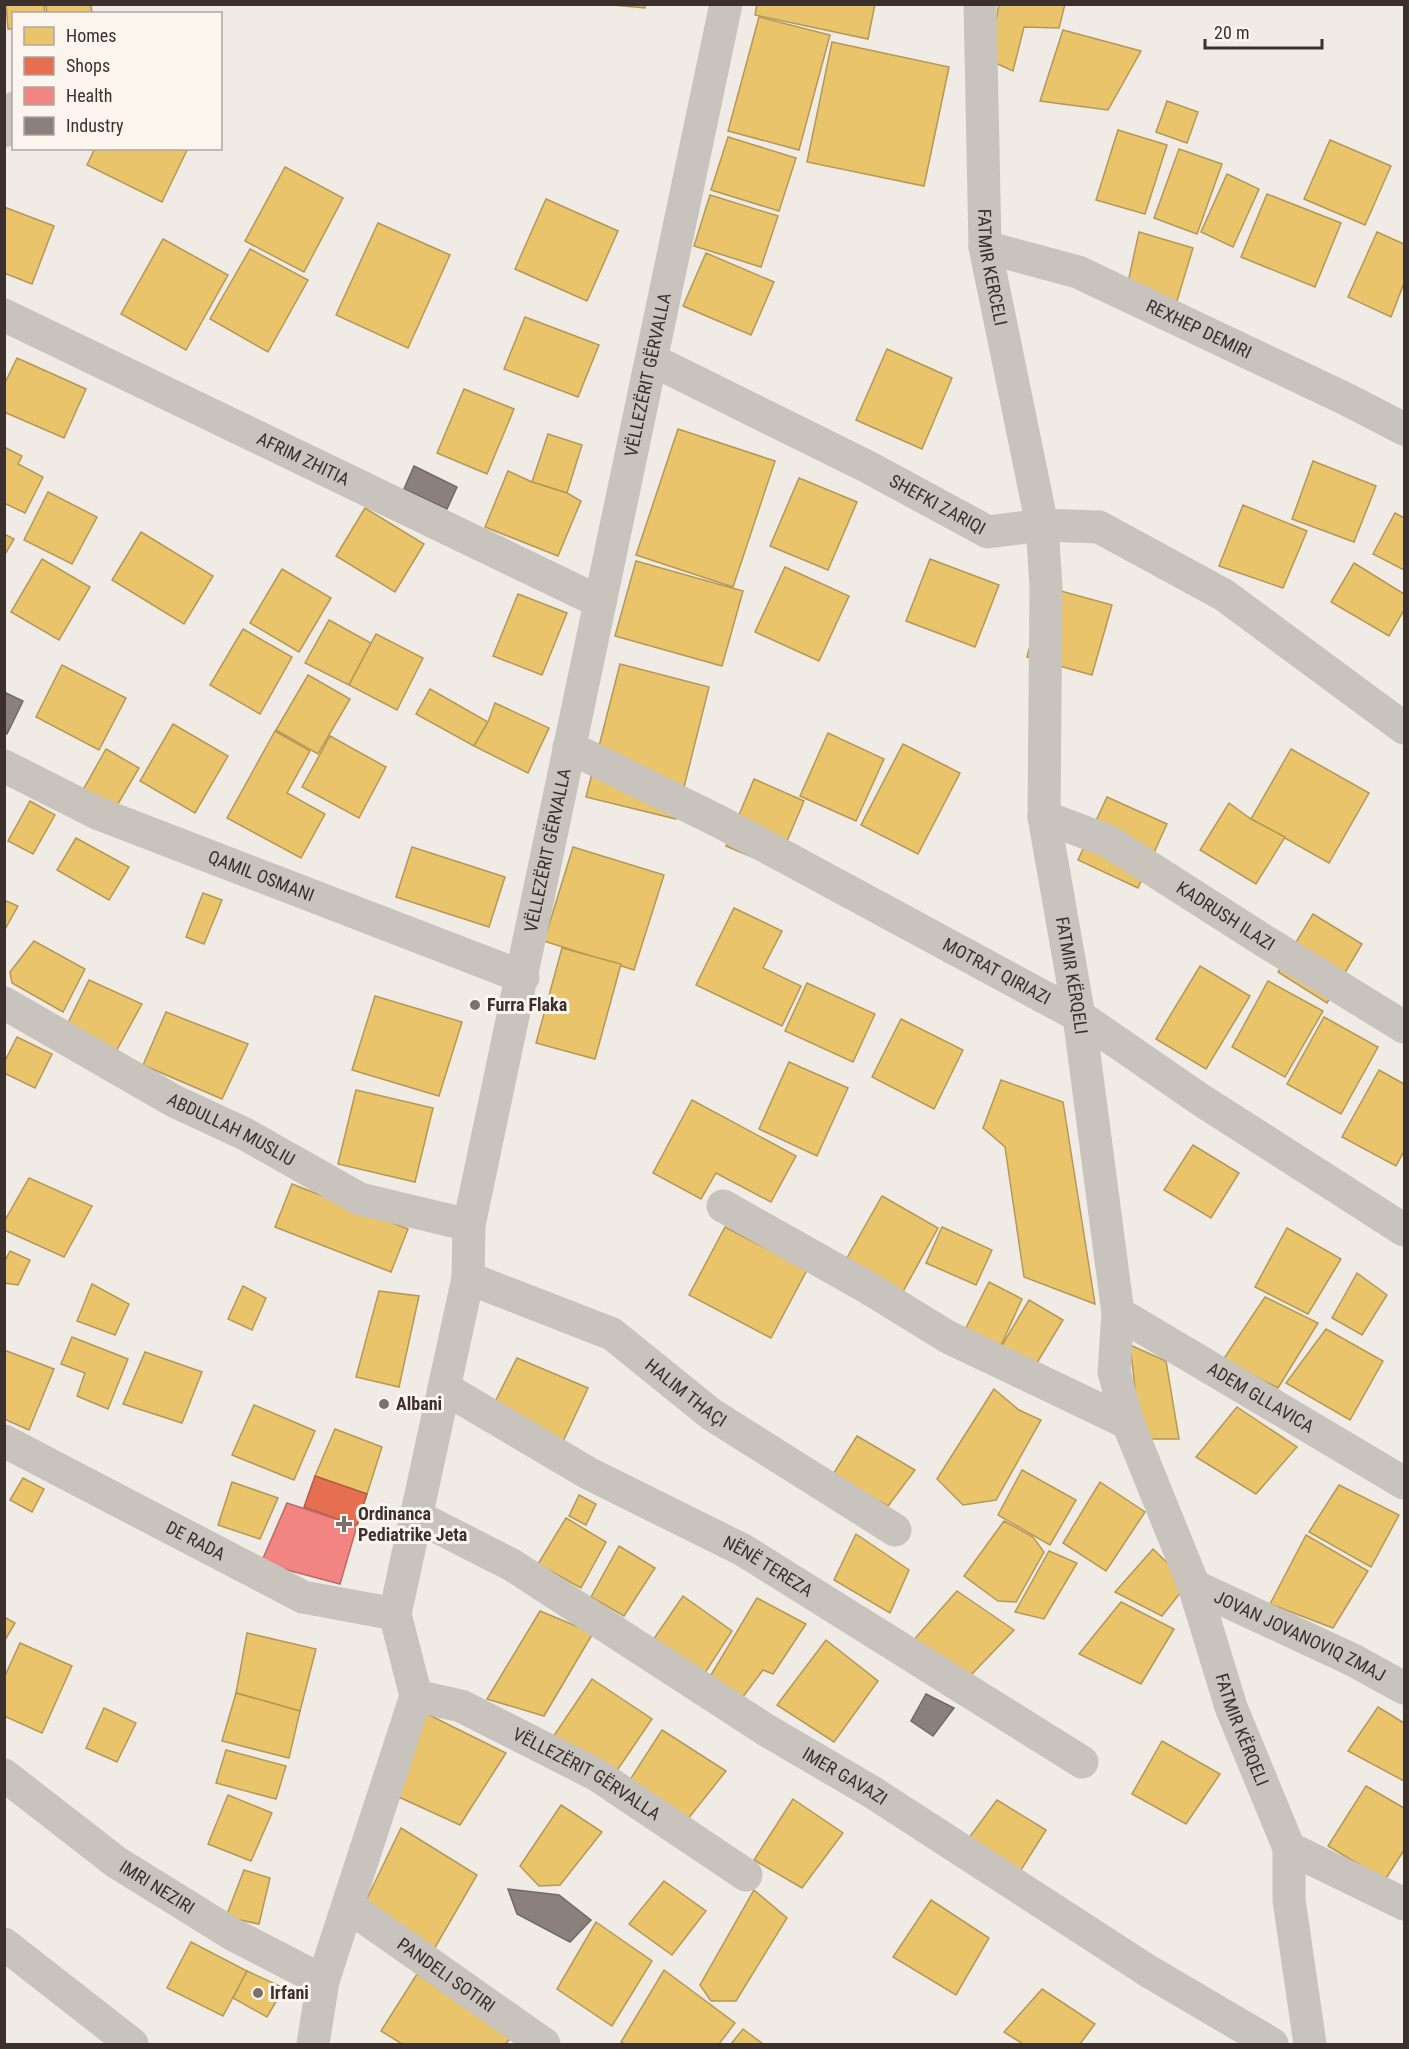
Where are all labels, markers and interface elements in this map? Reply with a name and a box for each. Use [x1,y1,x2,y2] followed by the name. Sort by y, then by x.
[12,12,222,150] legend
[1205,12,1322,50] scale bar
[1214,22,1249,43] text: 20 m
[66,25,116,46] text: Homes
[66,55,110,76] text: Shops
[66,85,112,106] text: Health
[66,115,124,136] text: Industry
[974,209,1012,327] street label: FATMIR KERCELI
[620,290,675,458] street label: VËLLEZËRIT GËRVALLA
[1143,295,1255,363] street label: REXHEP DEMIRI
[254,427,354,490] street label: AFRIM ZHITIA
[886,470,989,539] street label: SHEFKI ZARIQI
[520,766,575,934] street label: VËLLEZËRIT GËRVALLA
[205,846,317,906] street label: QAMIL OSMANI
[1173,877,1279,955] street label: KADRUSH ILAZI
[1052,915,1092,1036] street label: FATMIR KËRQELI
[939,933,1054,1009] street label: MOTRAT QIRIAZI
[487,994,567,1015] place label: Furra Flaka
[468,998,482,1012] marker: Furra Flaka
[164,1088,299,1170] street label: ABDULLAH MUSLIU
[641,1354,731,1431] street label: HALIM THAÇI
[1204,1358,1318,1437] street label: ADEM GLLAVICA
[396,1393,442,1414] place label: Albani
[377,1397,391,1411] marker: Albani
[358,1503,467,1545] place label: Ordinanca Pediatrike Jeta
[335,1515,353,1533] marker: Ordinanca Pediatrike Jeta
[163,1516,229,1565] street label: DE RADA
[720,1531,817,1601] street label: NËNË TEREZA
[1211,1586,1389,1686] street label: JOVAN JOVANOVIQ ZMAJ
[1211,1671,1273,1789] street label: FATMIR KËRQELI
[509,1723,665,1825] street label: VËLLEZËRIT GËRVALLA
[799,1743,891,1809] street label: IMER GAVAZI
[116,1856,199,1918] street label: IMRI NEZIRI
[394,1933,499,2016] street label: PANDELI SOTIRI
[270,1982,309,2003] place label: Irfani
[251,1986,265,2000] marker: Irfani

